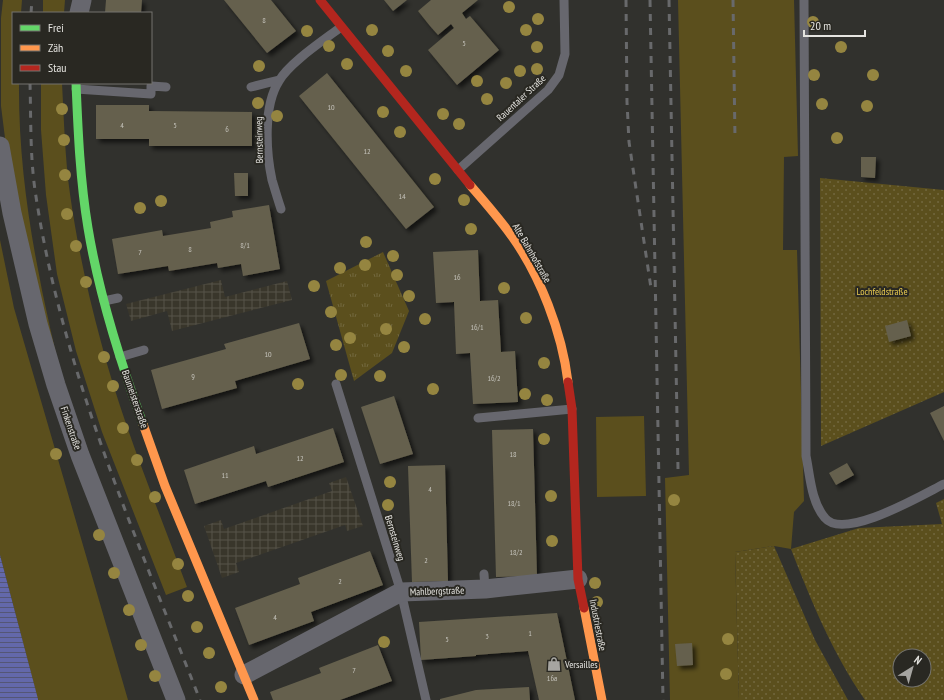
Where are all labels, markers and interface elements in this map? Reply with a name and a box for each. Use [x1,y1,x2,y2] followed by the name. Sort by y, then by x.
[12,12,152,84] legend
[804,12,865,38] scale bar
[262,15,266,25] house number: 8
[810,18,831,33] text: 20 m
[48,20,64,35] text: Frei
[462,38,466,48] house number: 5
[48,40,63,55] text: Zäh
[48,60,66,75] text: Stau
[494,72,548,124] street label: Rauentaler Straße
[327,102,335,112] house number: 10
[252,116,266,164] street label: Bernsteinweg
[120,120,124,130] house number: 4
[173,120,177,130] house number: 5
[225,124,229,134] house number: 6
[363,146,371,156] house number: 12
[398,191,406,201] house number: 14
[510,221,554,285] street label: Alte Bahnhofstraße
[240,240,250,250] house number: 8/1
[188,244,192,254] house number: 8
[138,247,142,257] house number: 7
[453,272,461,282] house number: 16
[856,285,908,298] park label: Lochfeldstraße
[470,322,484,332] house number: 16/1
[264,349,272,359] house number: 10
[119,368,151,430] street label: Baumeisterstraße
[191,371,195,381] house number: 9
[487,373,501,383] house number: 16/2
[58,405,84,451] street label: Finkenstraße
[509,449,517,459] house number: 18
[296,453,304,463] house number: 12
[221,470,229,480] house number: 11
[428,484,432,494] house number: 4
[507,498,521,508] house number: 18/1
[382,514,408,562] street label: Bernsteinweg
[509,547,523,557] house number: 18/2
[424,555,428,565] house number: 2
[338,576,342,586] house number: 2
[410,584,464,598] street label: Mahlbergstraße
[587,598,609,652] street label: Industriestraße
[273,612,277,622] house number: 4
[528,628,532,638] house number: 1
[485,631,489,641] house number: 3
[445,634,449,644] house number: 5
[892,648,932,688] north arrow
[911,653,925,667] text: N
[546,656,562,672] shop icon: Versailles
[564,658,598,671] place label: Versailles
[352,665,356,675] house number: 7
[547,673,557,683] house number: 16a

